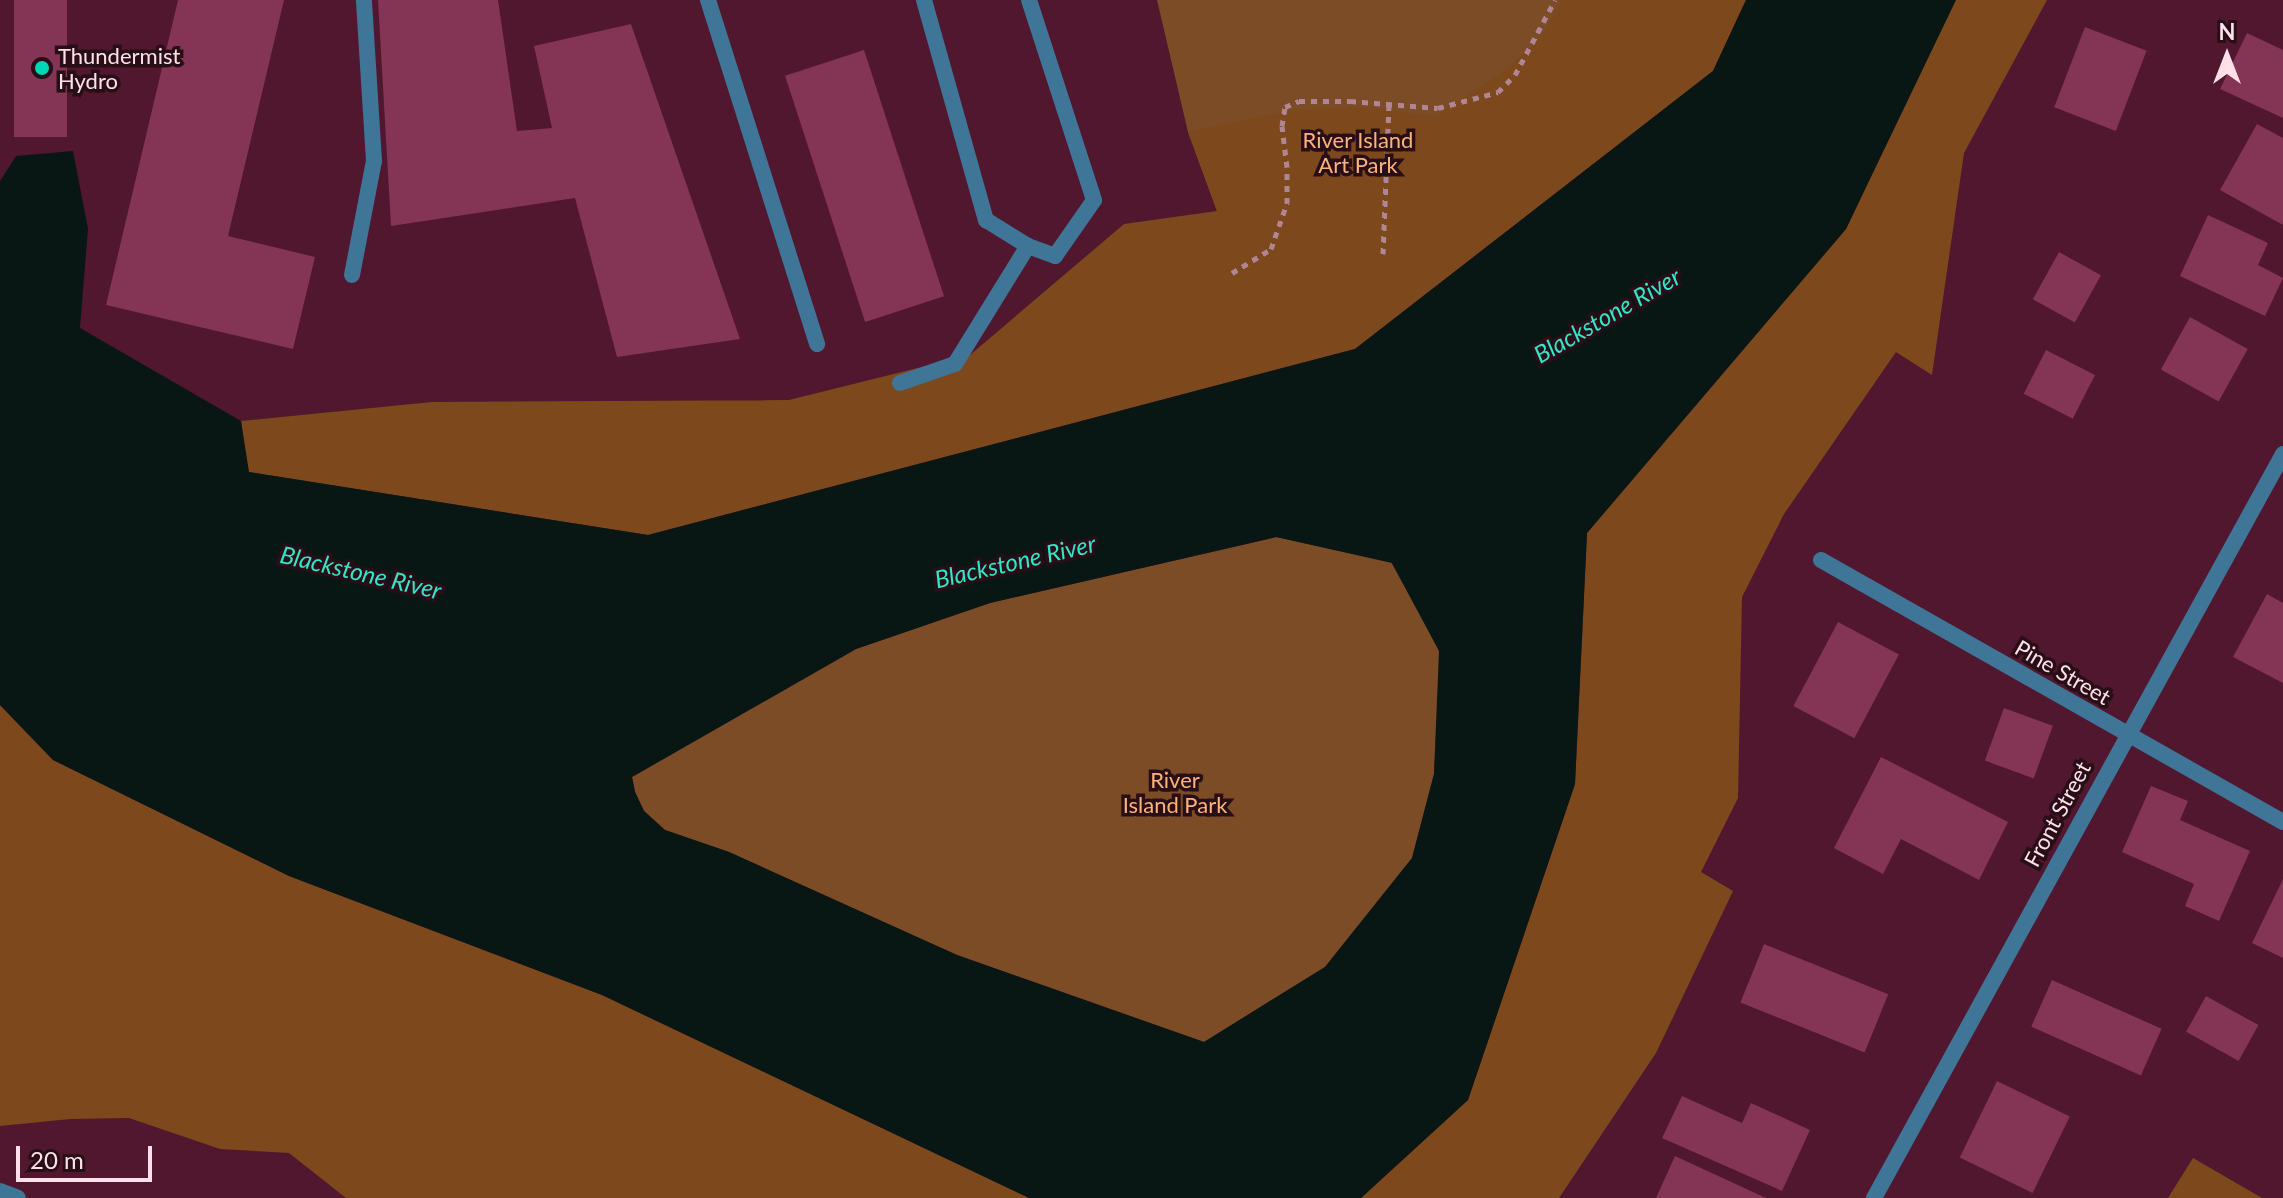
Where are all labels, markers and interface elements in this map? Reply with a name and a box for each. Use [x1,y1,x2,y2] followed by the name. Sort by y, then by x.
[2187,16,2267,96] north arrow
[2219,18,2235,45] text: N
[58,42,180,94] place label: Thundermist Hydro
[33,59,51,77] marker: Thundermist Hydro
[1302,126,1414,178] park label: River Island Art Park
[1529,261,1685,369] water label: Blackstone River
[932,528,1098,594] water label: Blackstone River
[278,539,444,605] water label: Blackstone River
[2011,634,2115,710] street label: Pine Street
[2018,757,2096,871] street label: Front Street
[1123,766,1227,818] park label: River Island Park
[20,1130,156,1180] scale bar
[30,1145,84,1174] text: 20 m

